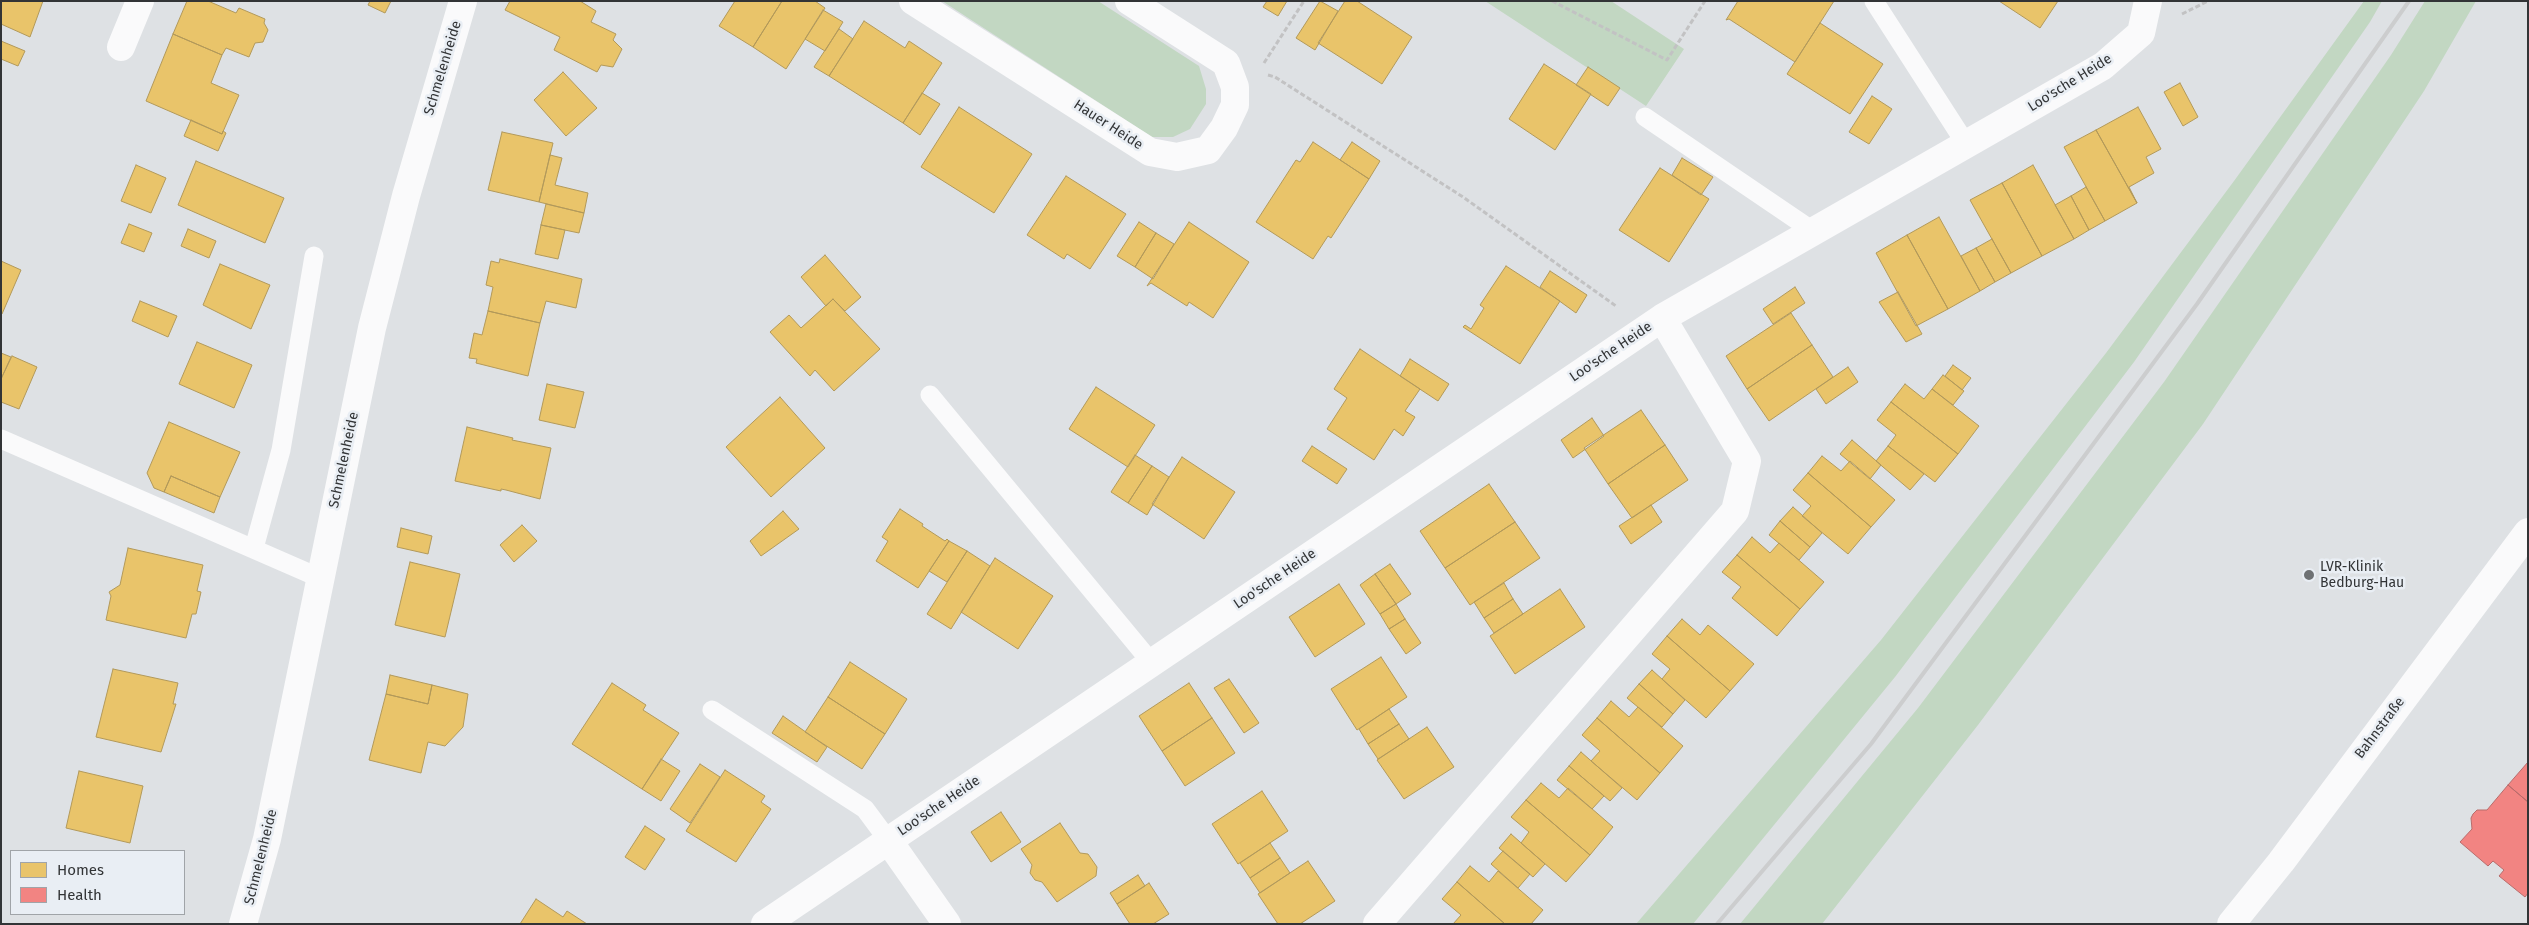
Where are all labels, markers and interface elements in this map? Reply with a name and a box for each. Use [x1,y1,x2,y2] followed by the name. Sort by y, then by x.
[421,19,465,117] street label: Schmelenheide
[2025,51,2115,115] street label: Loo'sche Heide
[1070,96,1146,154] street label: Hauer Heide
[1567,318,1655,386] street label: Loo'sche Heide
[326,410,362,510] street label: Schmelenheide
[1231,545,1319,613] street label: Loo'sche Heide
[2320,559,2404,592] place label: LVR-Klinik Bedburg-Hau
[2302,568,2316,582] marker: LVR-Klinik Bedburg-Hau
[2351,694,2409,762] street label: Bahnstraße
[895,772,983,840] street label: Loo'sche Heide
[241,808,281,906] street label: Schmelenheide
[10,850,185,915] legend
[57,861,104,879] text: Homes
[57,886,102,904] text: Health

